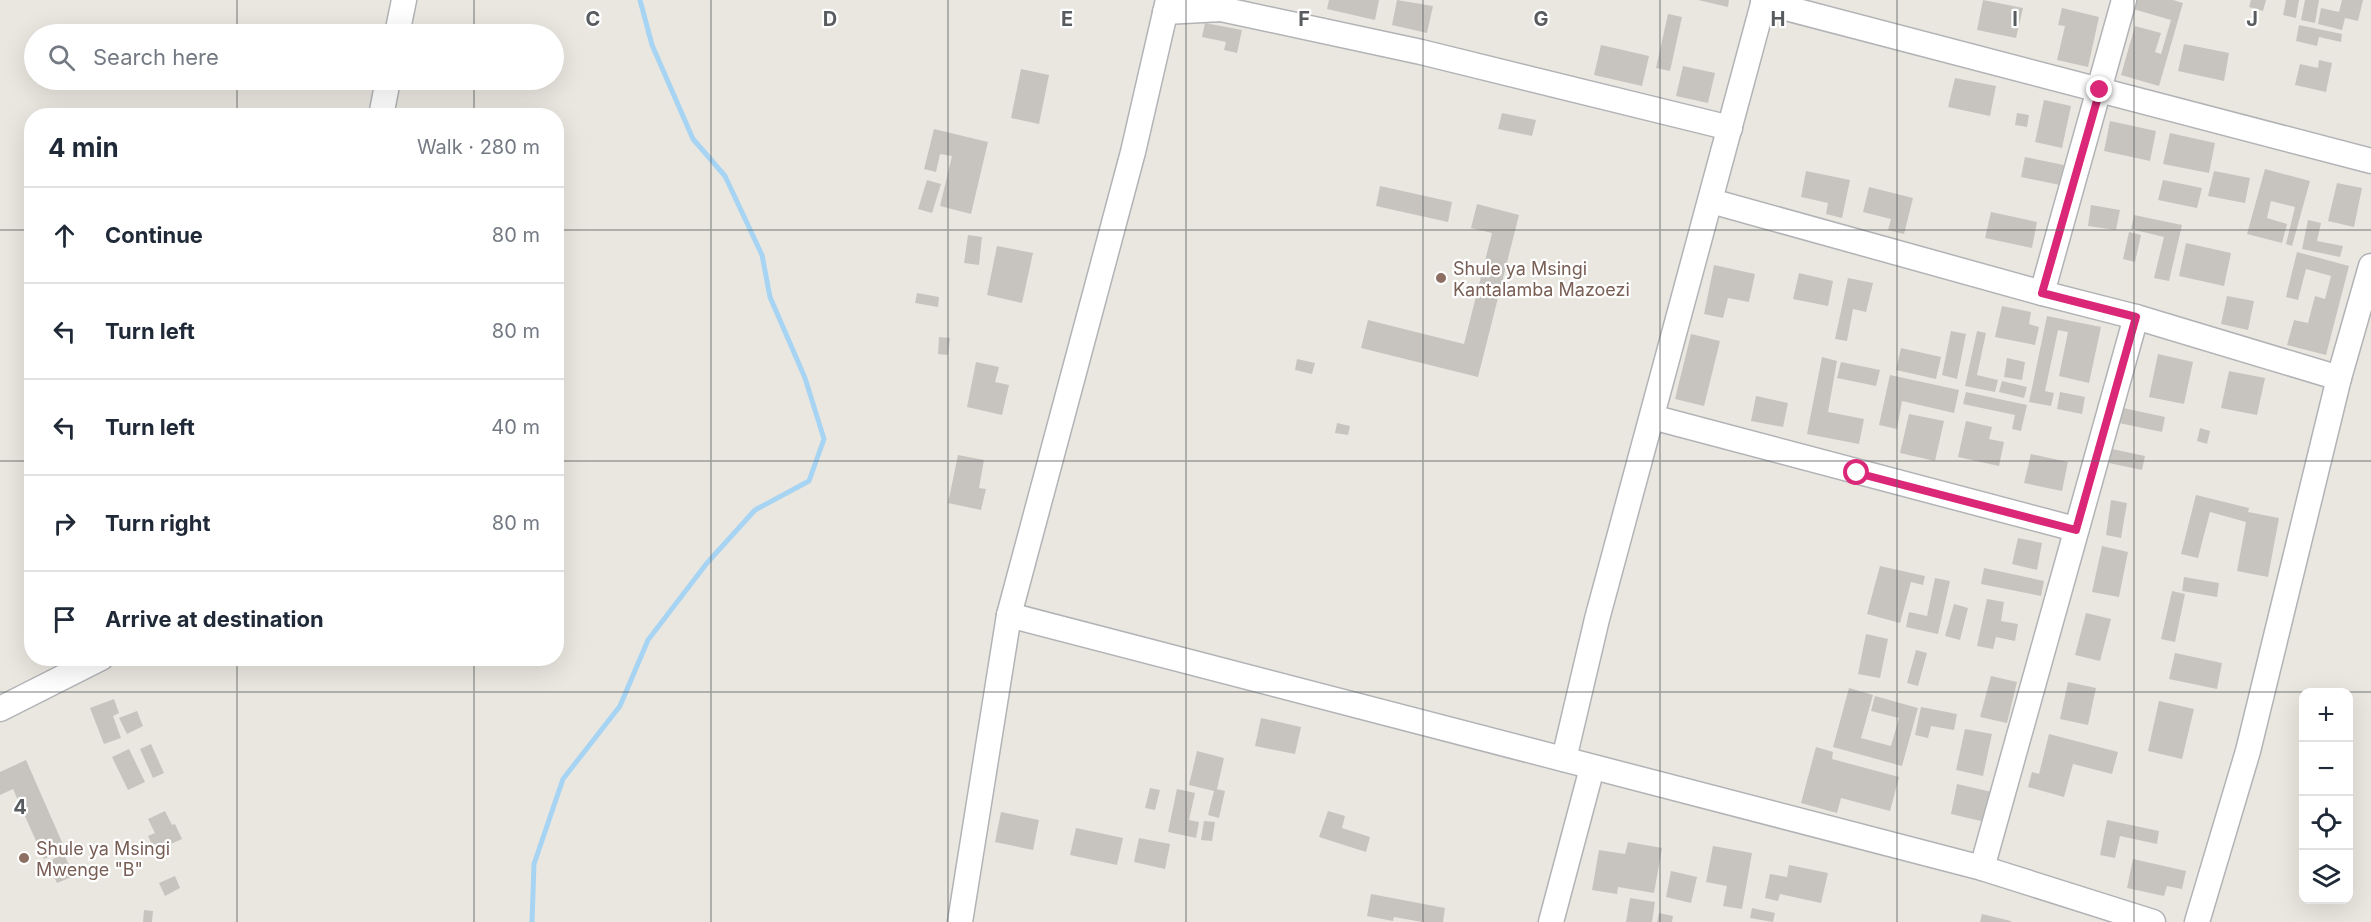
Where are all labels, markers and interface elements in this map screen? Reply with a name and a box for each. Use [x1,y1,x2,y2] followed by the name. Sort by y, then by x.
[586,7,600,31] text: C
[823,7,837,31] text: D
[1061,7,1073,31] text: E
[1298,7,1310,31] text: F
[1533,7,1549,31] text: G
[1771,7,1785,31] text: H
[2012,7,2018,31] text: I
[2246,7,2258,31] text: J
[24,24,564,90] search box
[45,41,78,74] icon: search
[93,44,219,70] text: Search here
[2086,76,2112,102] route end
[48,132,119,163] text: 4 min
[417,135,540,159] text: Walk · 280 m
[48,219,81,252] icon: ahead
[105,222,203,248] text: Continue
[492,223,540,247] text: 80 m
[1453,258,1630,300] place label: Shule ya Msingi Kantalamba Mazoezi
[1434,271,1448,285] marker: Shule ya Msingi Kantalamba Mazoezi
[48,315,81,348] icon: left
[105,318,195,344] text: Turn left
[492,319,540,343] text: 80 m
[48,411,81,444] icon: left
[105,414,195,440] text: Turn left
[491,415,540,439] text: 40 m
[1843,459,1869,485] route start
[48,507,81,540] icon: right
[105,510,211,536] text: Turn right
[492,511,540,535] text: 80 m
[48,603,81,636] icon: arrive
[105,606,324,632] text: Arrive at destination
[2299,688,2353,904] map controls
[2299,688,2353,742] button: +
[2299,742,2353,796] button: −
[13,795,27,819] text: 4
[2299,796,2353,850] button: locate
[36,838,170,880] place label: Shule ya Msingi Mwenge "B"
[2299,850,2353,904] button: layers
[17,851,31,865] marker: Shule ya Msingi Mwenge "B"

